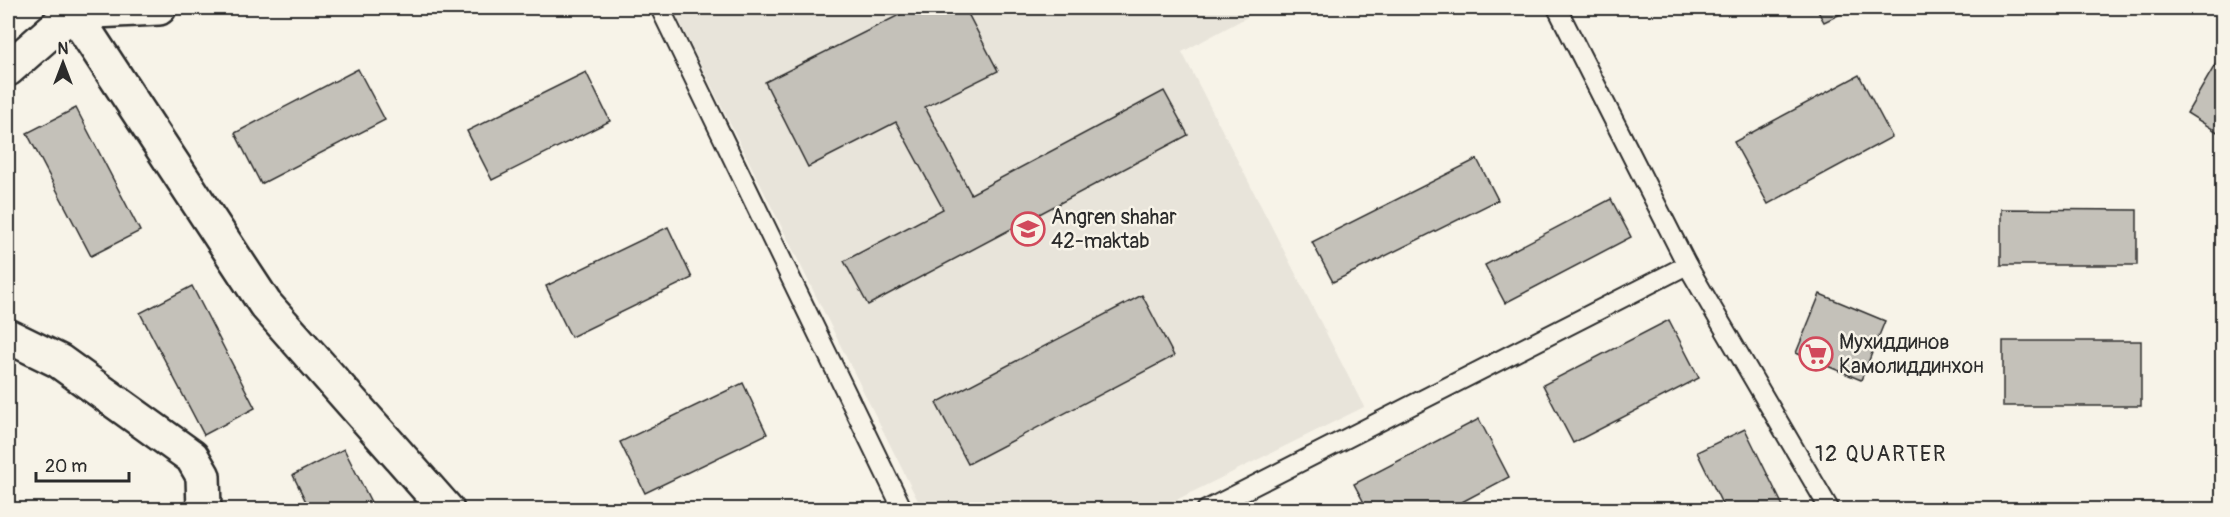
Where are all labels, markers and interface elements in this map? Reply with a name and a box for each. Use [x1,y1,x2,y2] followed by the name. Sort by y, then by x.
[33,33,93,93] north arrow
[58,39,69,59] text: N
[1051,204,1177,255] place label: Angren shahar 42-maktab
[1010,211,1046,247] school or university icon: Angren shahar 42-maktab
[1839,329,1984,380] place label: Мухиддинов Камолиддинхон
[1798,336,1834,372] supermarket icon: Мухиддинов Камолиддинхон
[1815,440,1947,468] district label: 12 QUARTER
[36,445,129,483] scale bar
[45,455,87,478] text: 20 m

